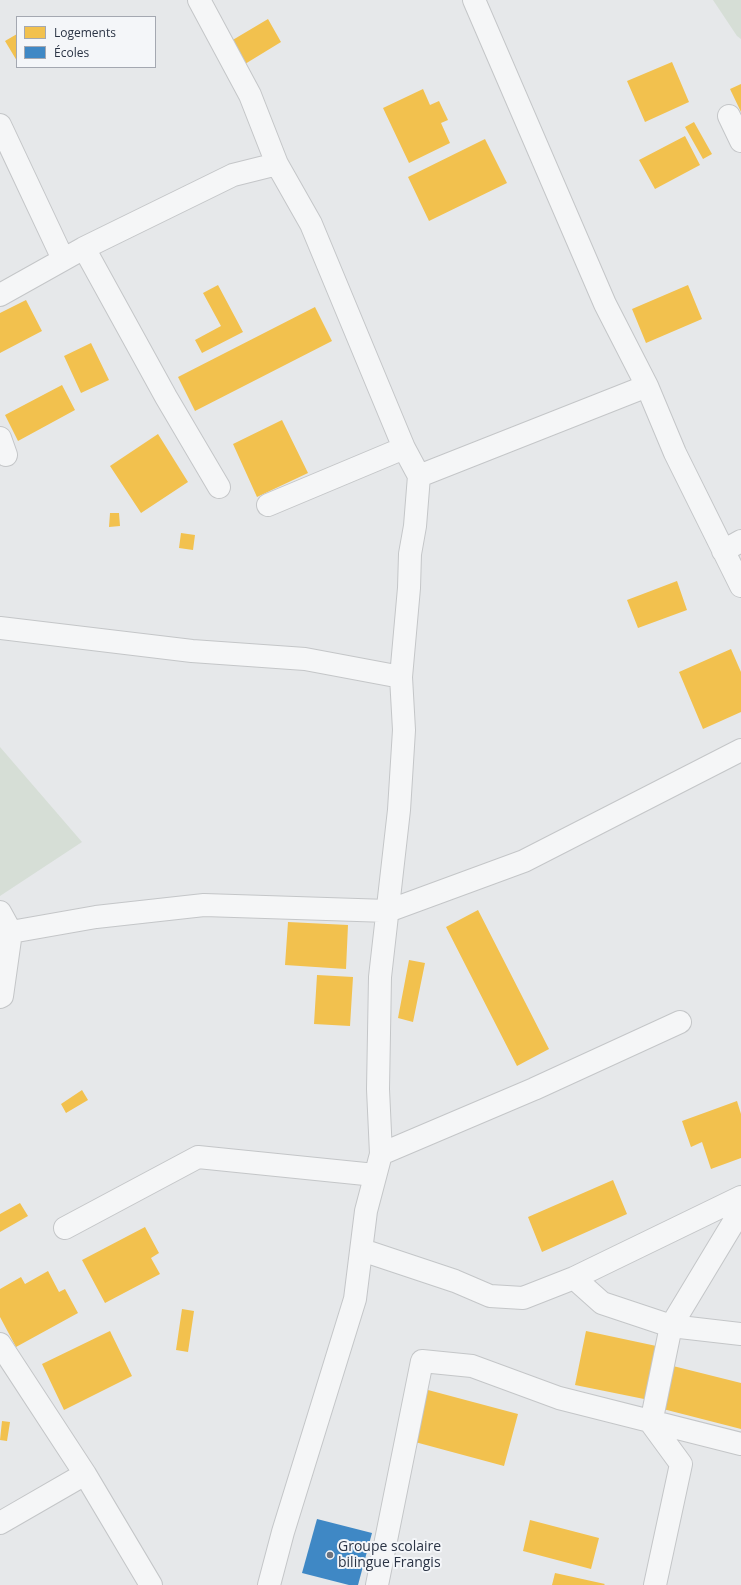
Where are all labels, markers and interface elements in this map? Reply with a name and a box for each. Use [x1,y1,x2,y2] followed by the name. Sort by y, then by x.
[16,16,156,68] legend
[54,24,116,41] text: Logements
[54,44,89,61] text: Écoles
[338,1539,441,1572] place label: Groupe scolaire bilingue Frangis
[325,1550,335,1560] marker: Groupe scolaire bilingue Frangis

